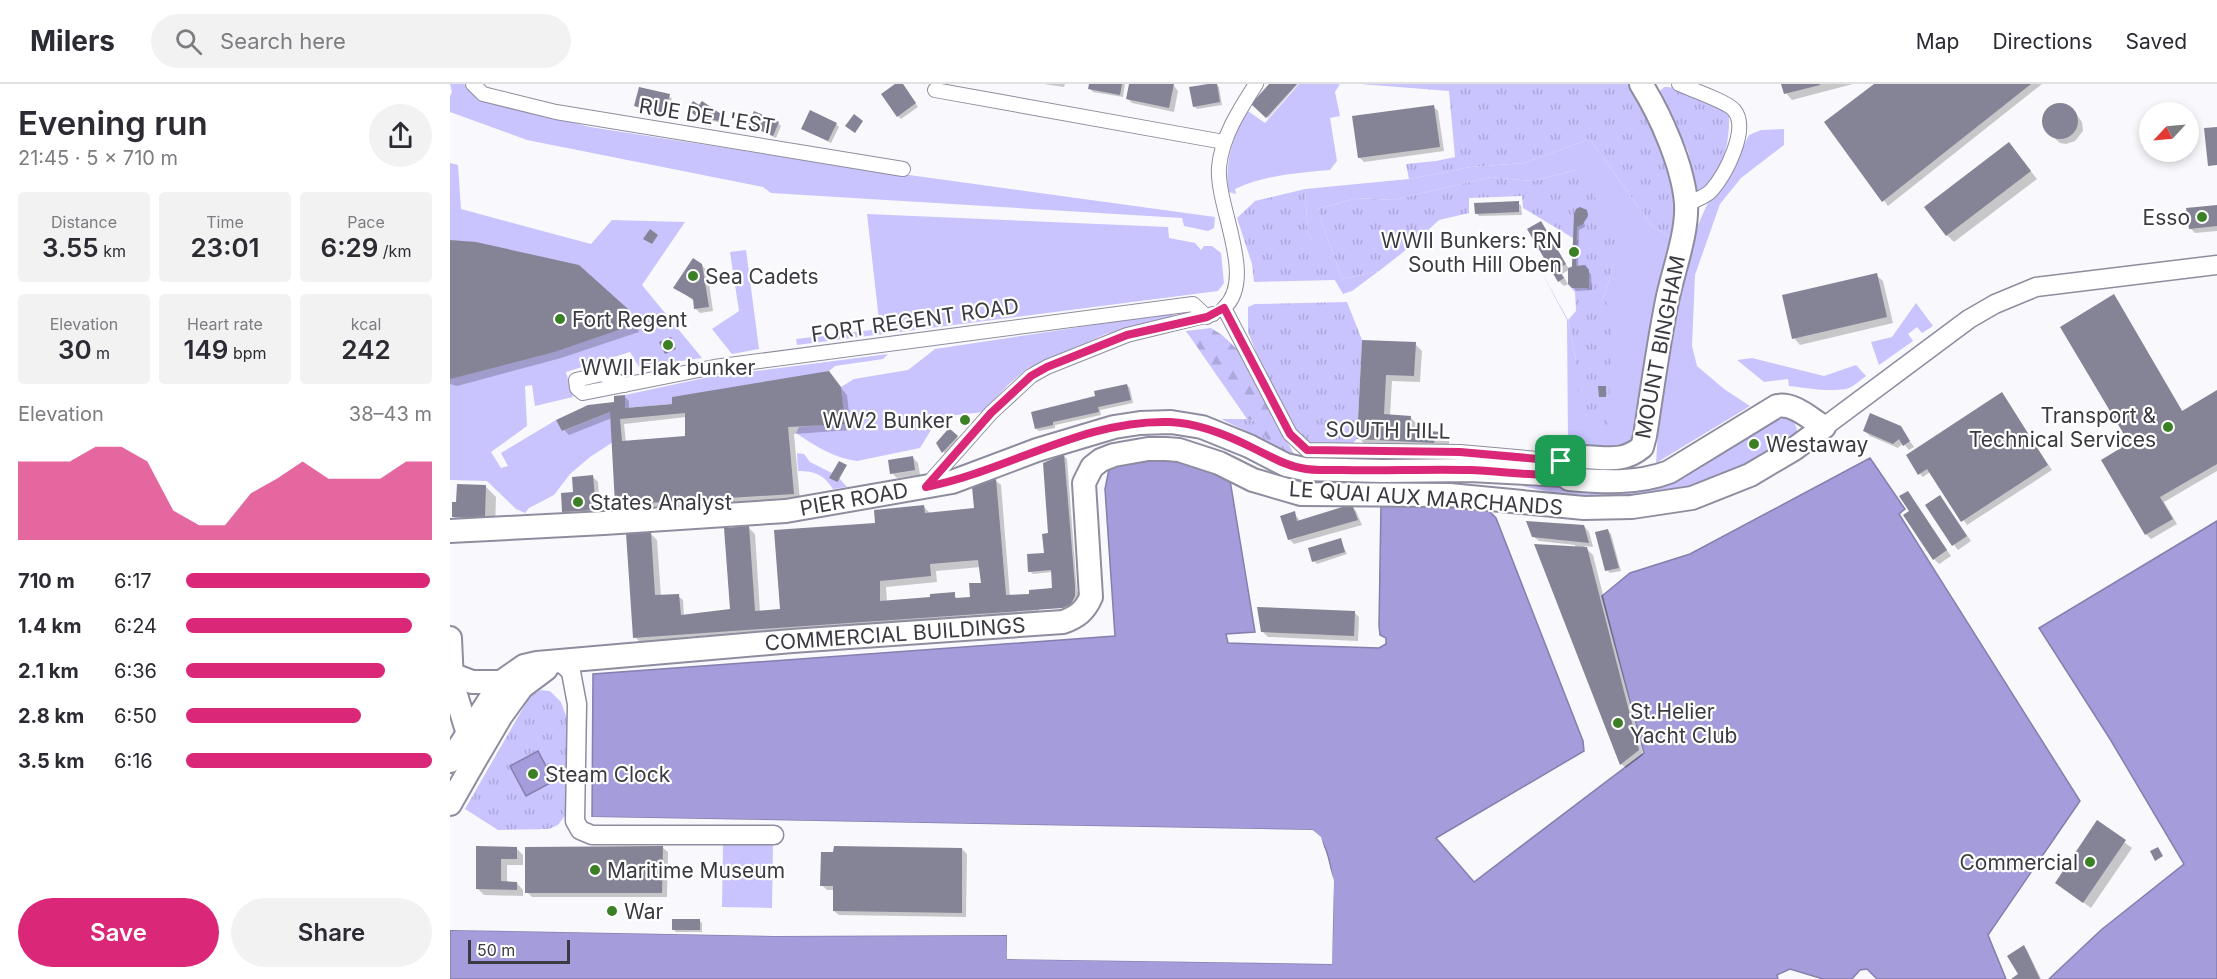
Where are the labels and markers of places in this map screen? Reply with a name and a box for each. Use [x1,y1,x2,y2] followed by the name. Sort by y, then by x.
[2143,205,2190,230] place label: Esso
[2195,210,2209,224] marker: Esso
[1381,228,1562,277] place label: WWII Bunkers: RN South Hill Oben
[1567,245,1581,259] marker: WWII Bunkers: RN South Hill Oben
[705,264,819,289] place label: Sea Cadets
[686,269,700,283] marker: Sea Cadets
[572,307,687,332] place label: Fort Regent
[553,312,567,326] marker: Fort Regent
[661,338,675,352] marker: WWII Flak bunker
[581,355,755,380] place label: WWII Flak bunker
[1969,403,2156,452] place label: Transport & Technical Services
[823,408,953,433] place label: WW2 Bunker
[958,413,972,427] marker: WW2 Bunker
[2161,420,2175,434] marker: Transport & Technical Services
[1766,432,1868,457] place label: Westaway
[1535,435,1586,486] pin
[1747,437,1761,451] marker: Westaway
[590,490,732,515] place label: States Analyst
[571,495,585,509] marker: States Analyst
[1630,699,1737,748] place label: St.Helier Yacht Club
[1611,716,1625,730] marker: St.Helier Yacht Club
[545,762,671,787] place label: Steam Clock
[526,767,540,781] marker: Steam Clock
[1960,850,2078,875] place label: Commercial
[2083,855,2097,869] marker: Commercial
[607,858,785,883] place label: Maritime Museum
[588,863,602,877] marker: Maritime Museum
[624,899,663,924] place label: War
[605,904,619,918] marker: War

